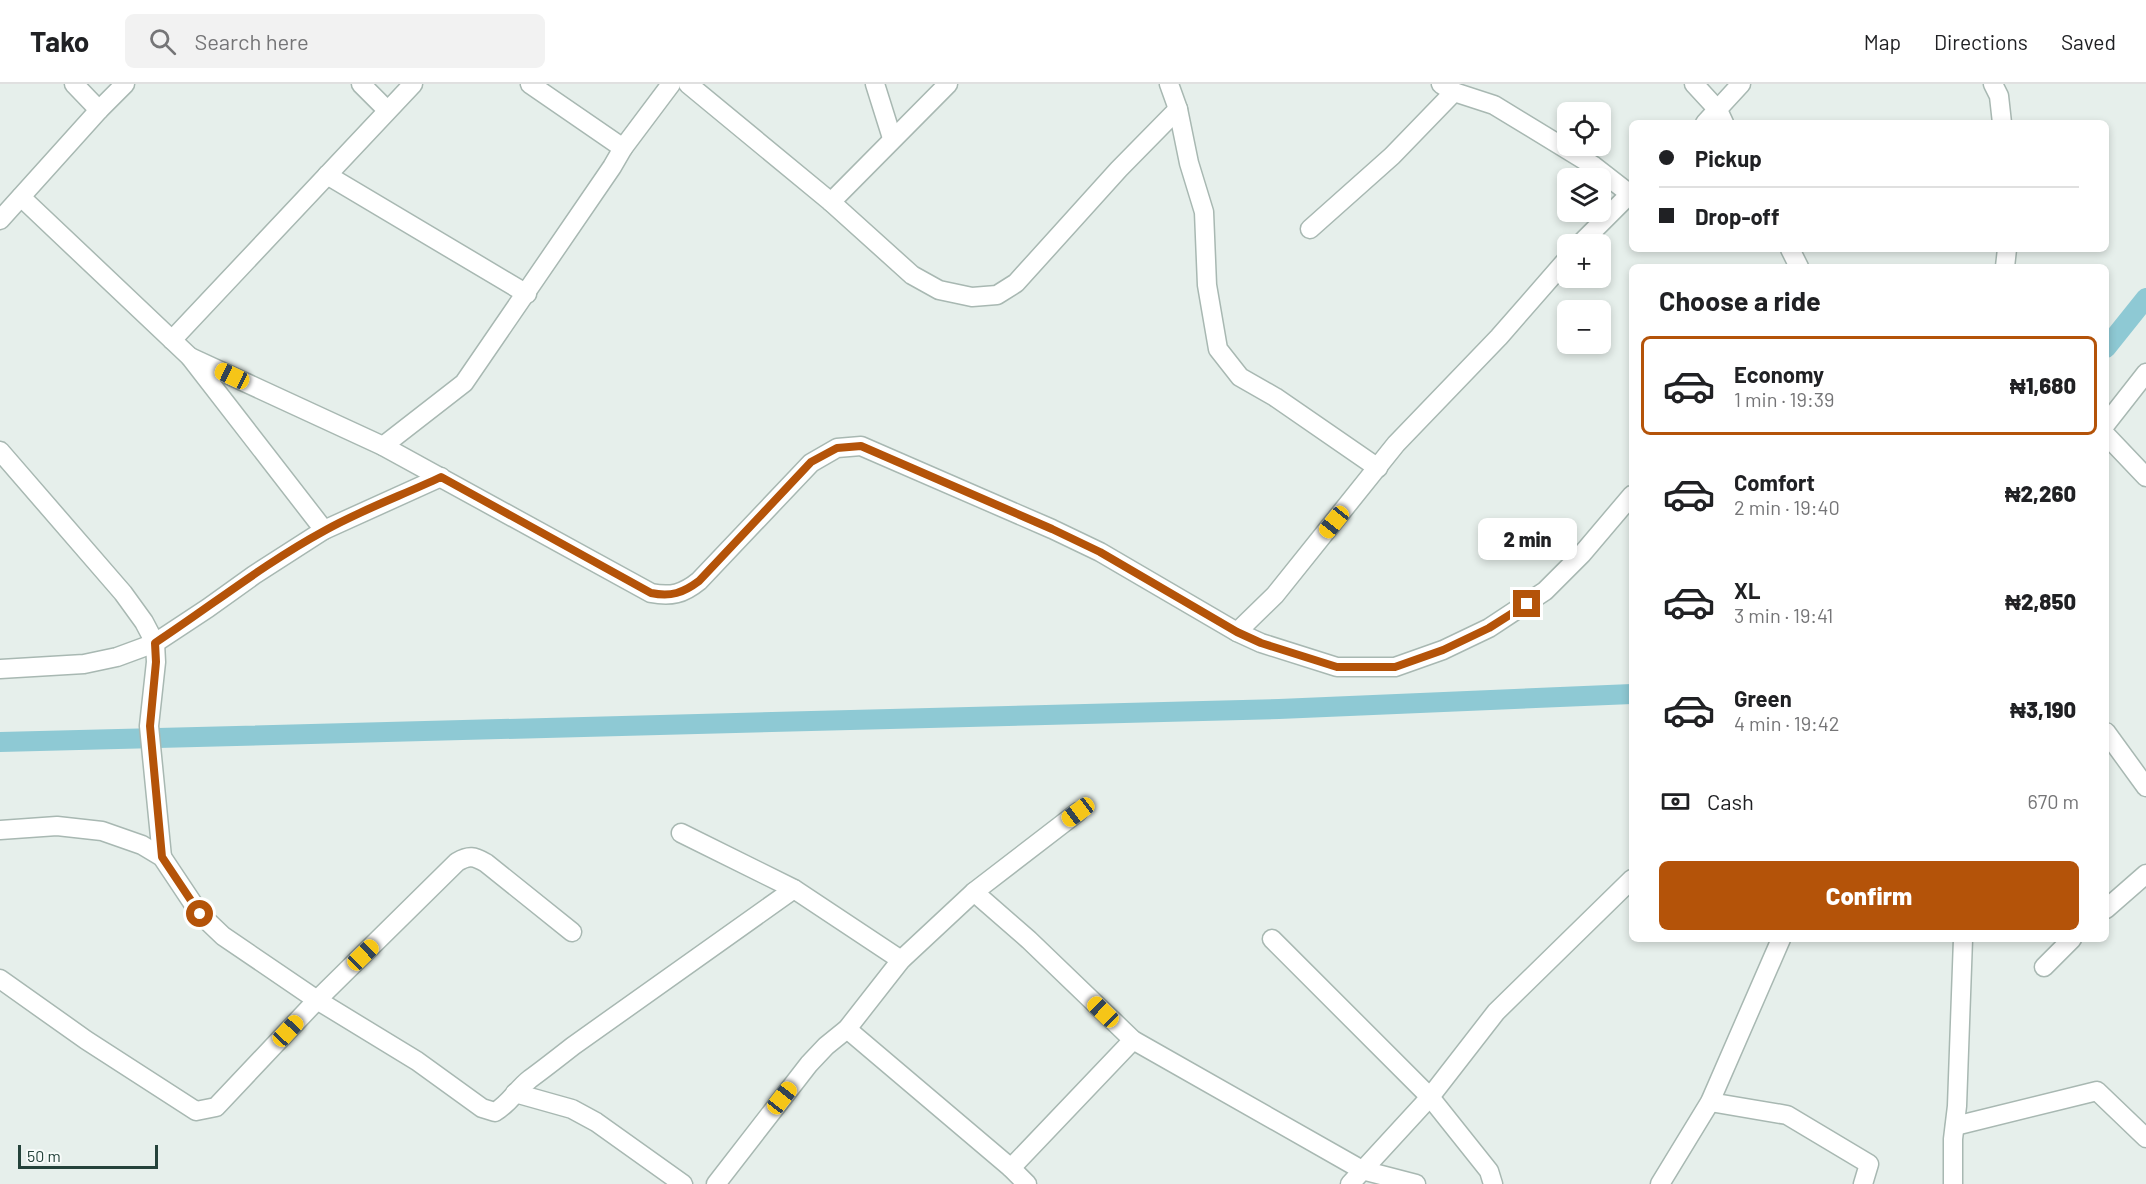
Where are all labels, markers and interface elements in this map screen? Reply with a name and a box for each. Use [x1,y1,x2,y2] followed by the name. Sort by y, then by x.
[125,14,545,68] search box
[30,24,89,58] text: Tako
[146,25,179,58] icon: search
[194,28,309,54] text: Search here
[1864,29,1901,54] text: Map
[1934,29,2028,54] text: Directions
[2061,29,2116,54] text: Saved
[1557,102,1611,354] map controls
[1557,102,1611,156] button: locate
[1695,145,1762,171] text: Pickup
[1557,168,1611,222] button: layers
[1695,203,1779,229] text: Drop-off
[1557,234,1611,288] button: +
[1659,284,1821,316] text: Choose a ride
[1557,300,1611,354] button: −
[1662,359,1716,413] icon: car
[212,360,252,392] car
[1734,361,1824,387] text: Economy
[2010,372,2076,398] text: ₦1,680
[1734,387,1835,411] text: 1 min · 19:39
[1662,467,1716,521] icon: car
[1734,469,1815,495] text: Comfort
[2005,480,2076,506] text: ₦2,260
[1734,495,1840,519] text: 2 min · 19:40
[1316,502,1352,542] car
[1478,517,1576,559] callout: 2 min
[1503,527,1552,551] text: 2 min
[1662,575,1716,629] icon: car
[1734,577,1760,603] text: XL
[2005,588,2076,614] text: ₦2,850
[1513,590,1540,617] route end
[1734,603,1833,627] text: 3 min · 19:41
[1662,683,1716,737] icon: car
[1734,685,1792,711] text: Green
[2010,696,2076,722] text: ₦3,190
[1734,711,1840,735] text: 4 min · 19:42
[1659,785,1692,818] icon: cash
[1707,788,1754,814] text: Cash
[2027,789,2079,813] text: 670 m
[1058,794,1098,830] car
[1659,861,2079,930] button: Confirm
[186,900,213,927] route start
[344,936,382,974] car
[1084,993,1122,1031] car
[269,1012,307,1050] car
[764,1078,800,1118] car
[18,1142,158,1170] scale bar
[27,1146,61,1165] text: 50 m

